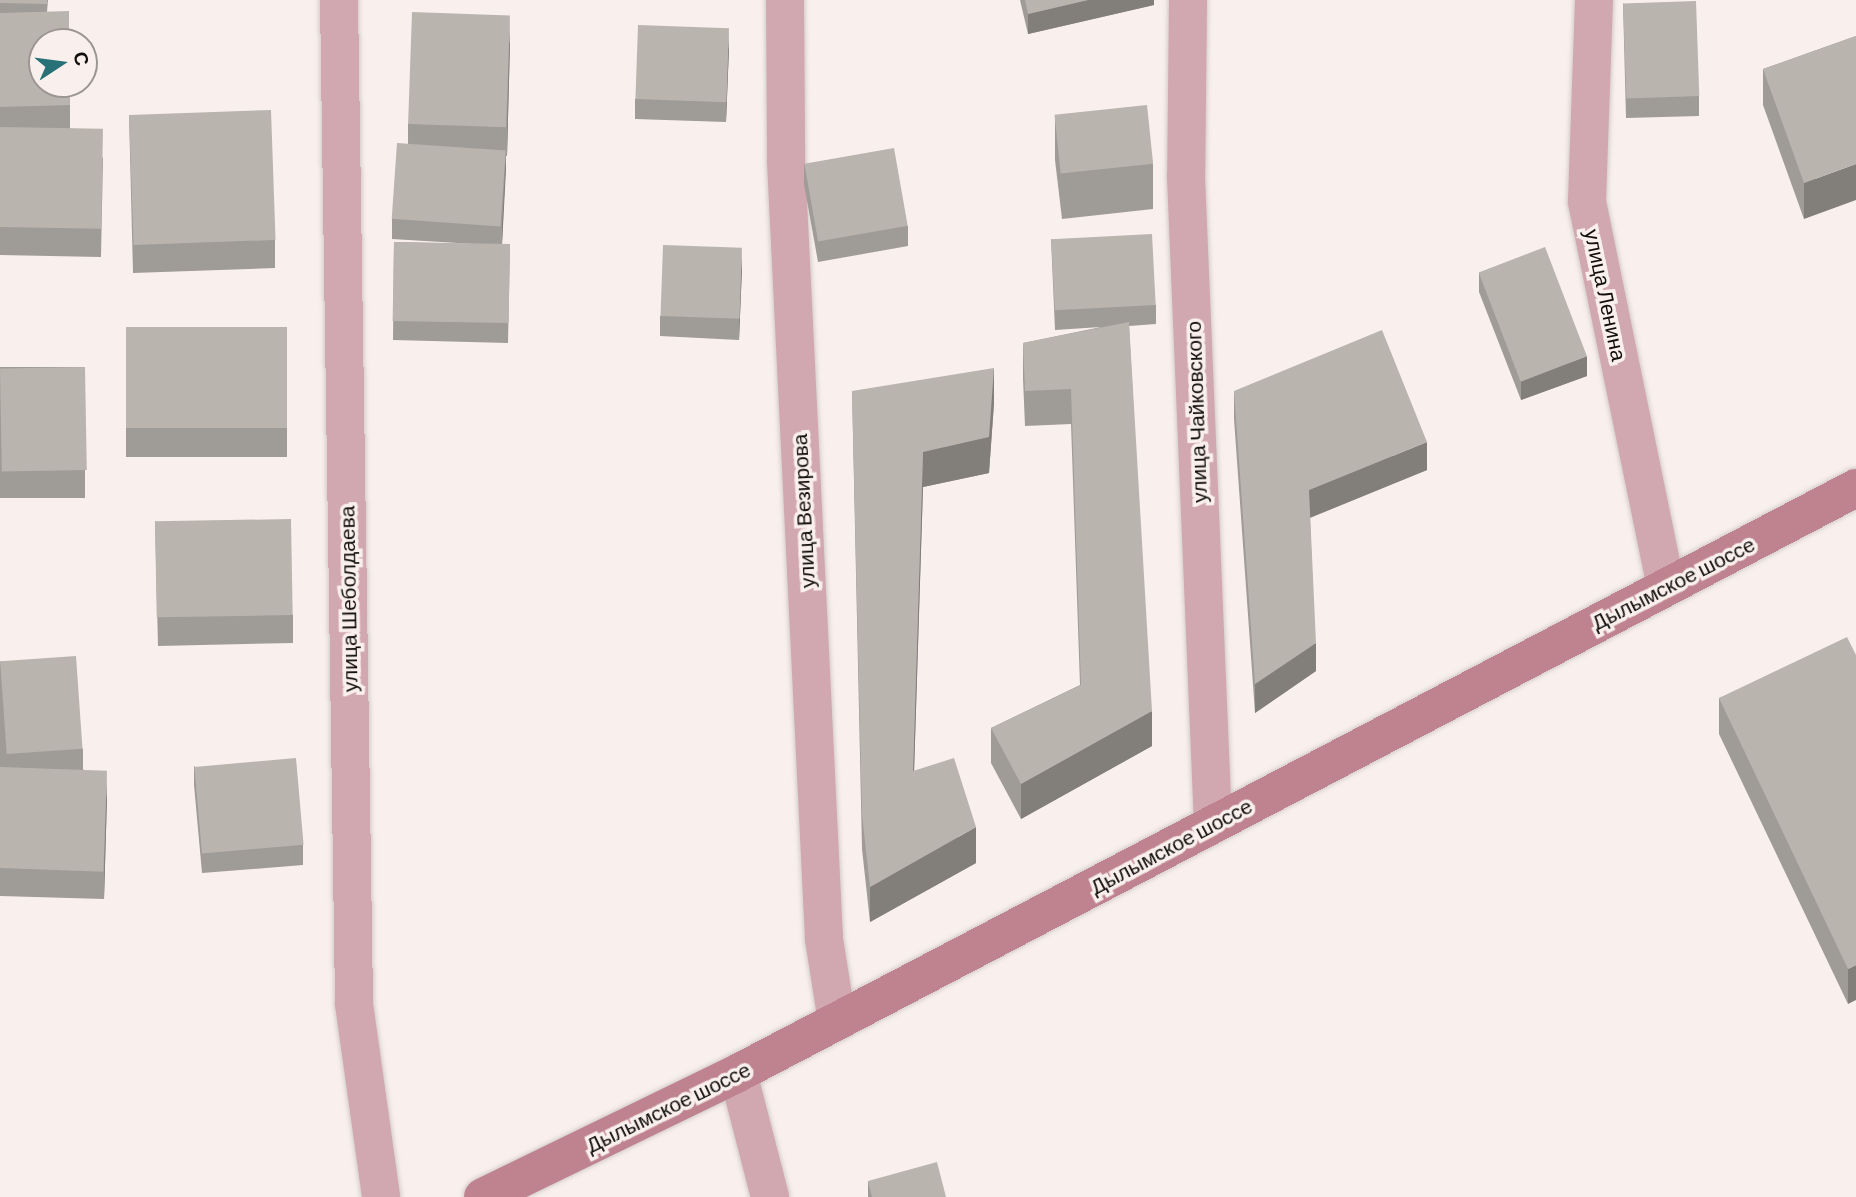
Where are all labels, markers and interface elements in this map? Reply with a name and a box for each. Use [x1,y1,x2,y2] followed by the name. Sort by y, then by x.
[28,28,98,98] north arrow
[69,49,95,68] text: С
[1580,227,1632,363] street label: улица Ленина
[1180,321,1212,503] street label: улица Чайковского
[786,433,820,589] street label: улица Везирова
[334,506,362,692] street label: улица Шеболдаева
[1587,531,1759,635] street label: Дылымское шоссе
[1086,793,1256,899] street label: Дылымское шоссе
[582,1056,754,1158] street label: Дылымское шоссе

